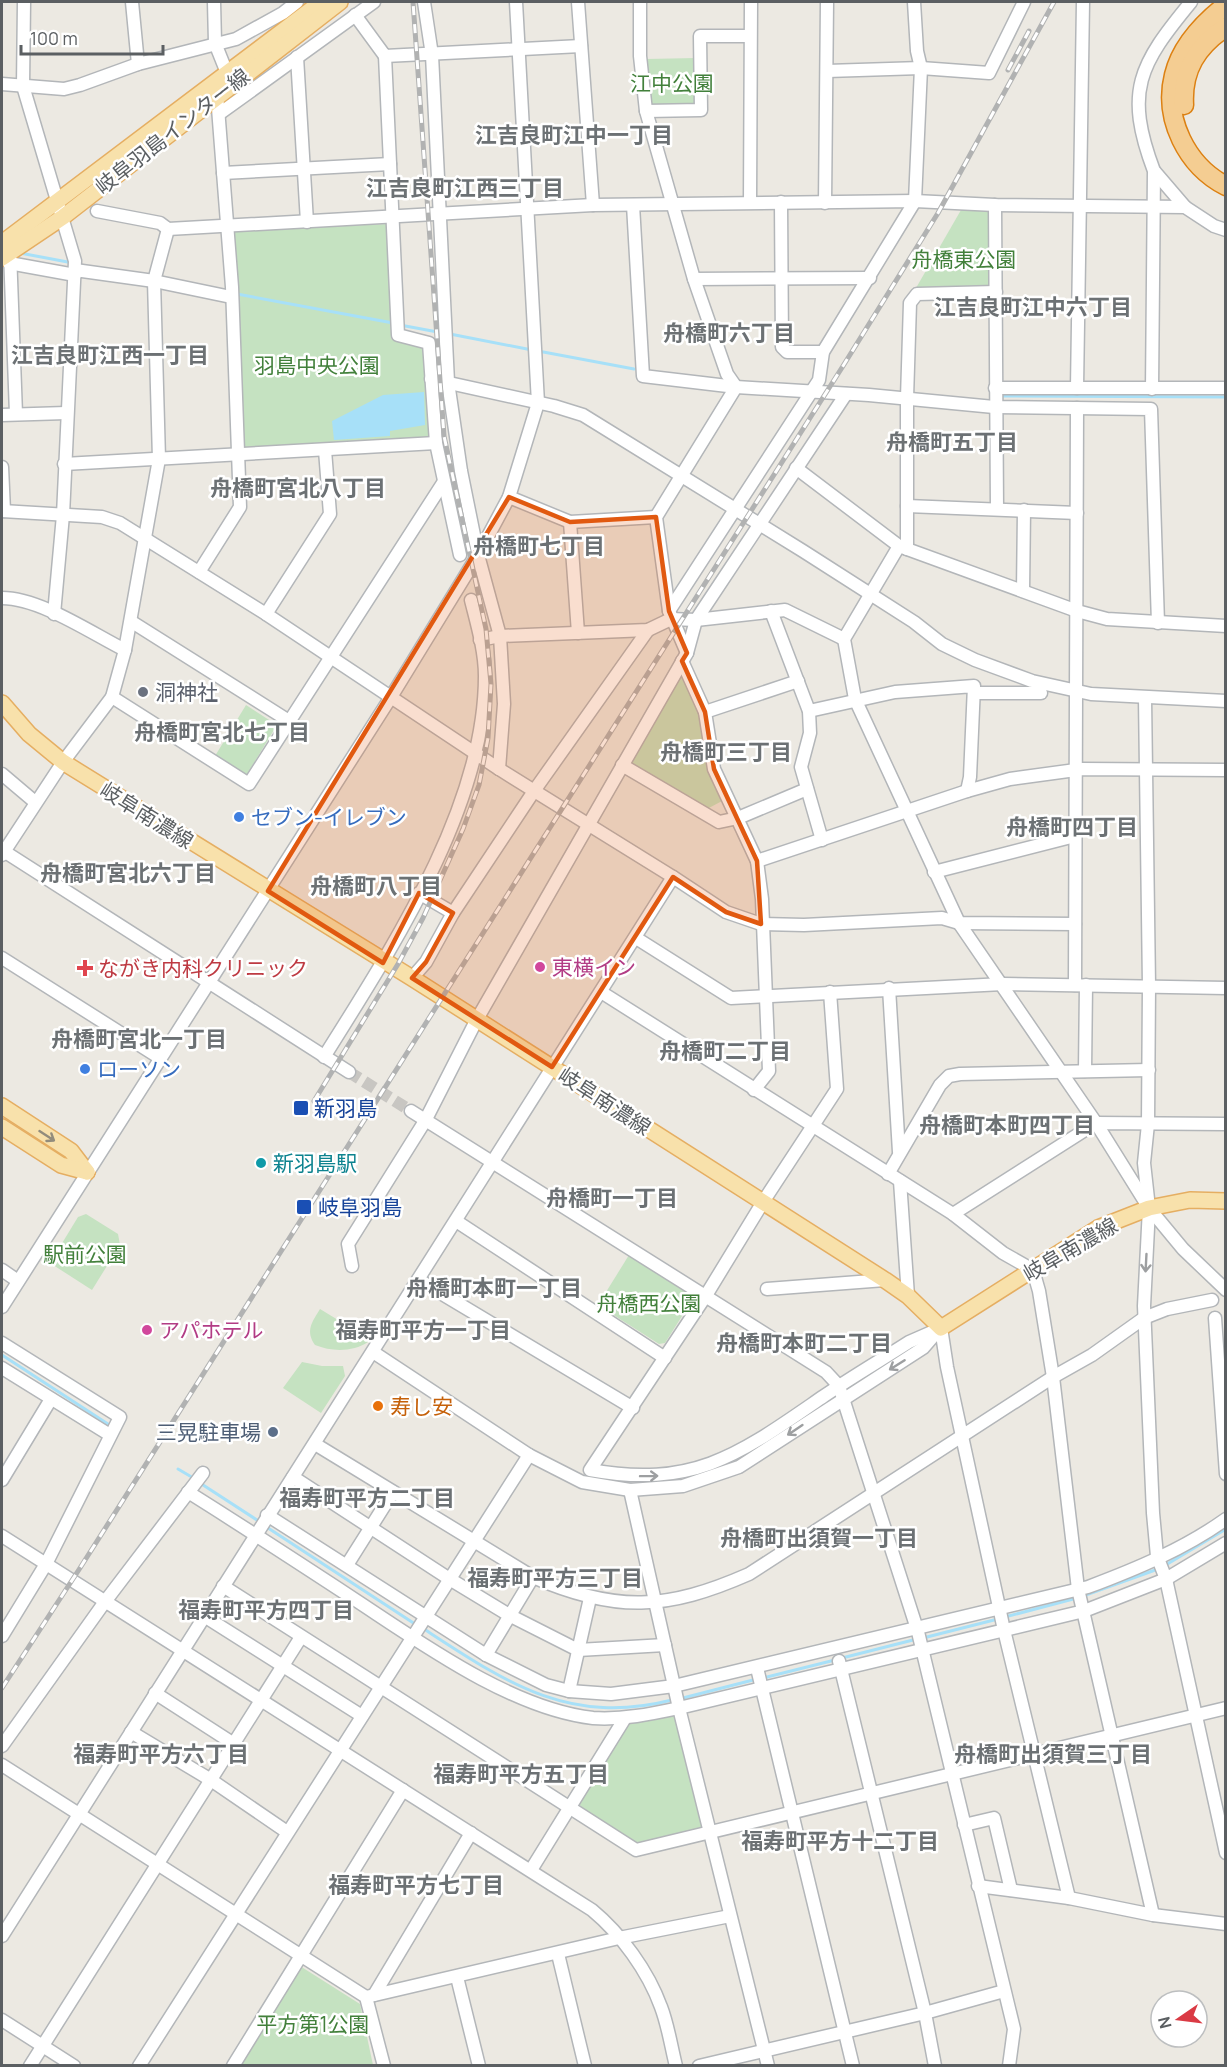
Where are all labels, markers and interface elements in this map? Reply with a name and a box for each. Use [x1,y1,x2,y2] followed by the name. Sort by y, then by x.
[21,18,164,56] scale bar
[30,26,78,50] text: 100 m
[89,62,255,200] street label: 岐阜羽島インター線
[630,69,714,97] park label: 江中公園
[475,120,673,150] district label: 江吉良町江中一丁目
[366,173,564,203] district label: 江吉良町江西三丁目
[912,245,1017,273] park label: 舟橋東公園
[934,292,1132,322] district label: 江吉良町江中六丁目
[663,318,795,348] district label: 舟橋町六丁目
[11,340,209,370] district label: 江吉良町江西一丁目
[254,351,380,379] park label: 羽島中央公園
[886,427,1018,457] district label: 舟橋町五丁目
[210,473,386,503] district label: 舟橋町宮北八丁目
[473,531,605,561] district label: 舟橋町七丁目
[155,678,218,706] place label: 洞神社
[136,685,150,699] marker: 洞神社
[134,717,310,747] district label: 舟橋町宮北七丁目
[660,737,792,767] district label: 舟橋町三丁目
[95,775,199,855] street label: 岐阜南濃線
[251,803,407,831] place label: セブン-イレブン
[232,810,246,824] marker: セブン-イレブン
[1006,812,1138,842] district label: 舟橋町四丁目
[40,858,216,888] district label: 舟橋町宮北六丁目
[310,871,442,901] district label: 舟橋町八丁目
[552,953,636,981] place label: 東横イン
[98,954,308,982] place label: ながき内科クリニック
[76,959,94,977] marker: ながき内科クリニック
[533,960,547,974] marker: 東横イン
[51,1024,227,1054] district label: 舟橋町宮北一丁目
[659,1036,791,1066] district label: 舟橋町二丁目
[97,1055,181,1083] place label: ローソン
[553,1061,657,1141] street label: 岐阜南濃線
[78,1062,92,1076] marker: ローソン
[314,1094,377,1122] place label: 新羽島
[292,1099,310,1117] marker: 新羽島
[919,1110,1095,1140] district label: 舟橋町本町四丁目
[38,1130,55,1142] one-way arrow
[273,1149,357,1177] place label: 新羽島駅
[254,1156,268,1170] marker: 新羽島駅
[546,1183,678,1213] district label: 舟橋町一丁目
[318,1193,402,1221] place label: 岐阜羽島
[295,1198,313,1216] marker: 岐阜羽島
[1018,1211,1122,1287] street label: 岐阜南濃線
[43,1240,127,1268] park label: 駅前公園
[1140,1253,1151,1273] one-way arrow
[406,1273,582,1303] district label: 舟橋町本町一丁目
[597,1289,702,1317] park label: 舟橋西公園
[335,1315,511,1345] district label: 福寿町平方一丁目
[159,1316,264,1344] place label: アパホテル
[140,1323,154,1337] marker: アパホテル
[716,1328,892,1358] district label: 舟橋町本町二丁目
[889,1359,906,1371] one-way arrow
[390,1392,453,1420] place label: 寿し安
[371,1399,385,1413] marker: 寿し安
[156,1418,261,1446] place label: 三晃駐車場
[787,1424,803,1436] one-way arrow
[266,1425,280,1439] marker: 三晃駐車場
[638,1470,658,1482] one-way arrow
[279,1483,455,1513] district label: 福寿町平方二丁目
[720,1523,918,1553] district label: 舟橋町出須賀一丁目
[467,1563,643,1593] district label: 福寿町平方三丁目
[178,1595,354,1625] district label: 福寿町平方四丁目
[73,1739,249,1769] district label: 福寿町平方六丁目
[954,1739,1152,1769] district label: 舟橋町出須賀三丁目
[433,1759,609,1789] district label: 福寿町平方五丁目
[741,1826,939,1856] district label: 福寿町平方十二丁目
[328,1870,504,1900] district label: 福寿町平方七丁目
[1149,1989,1209,2049] north arrow
[256,2010,370,2038] park label: 平方第1公園
[1152,2014,1177,2031] text: N

